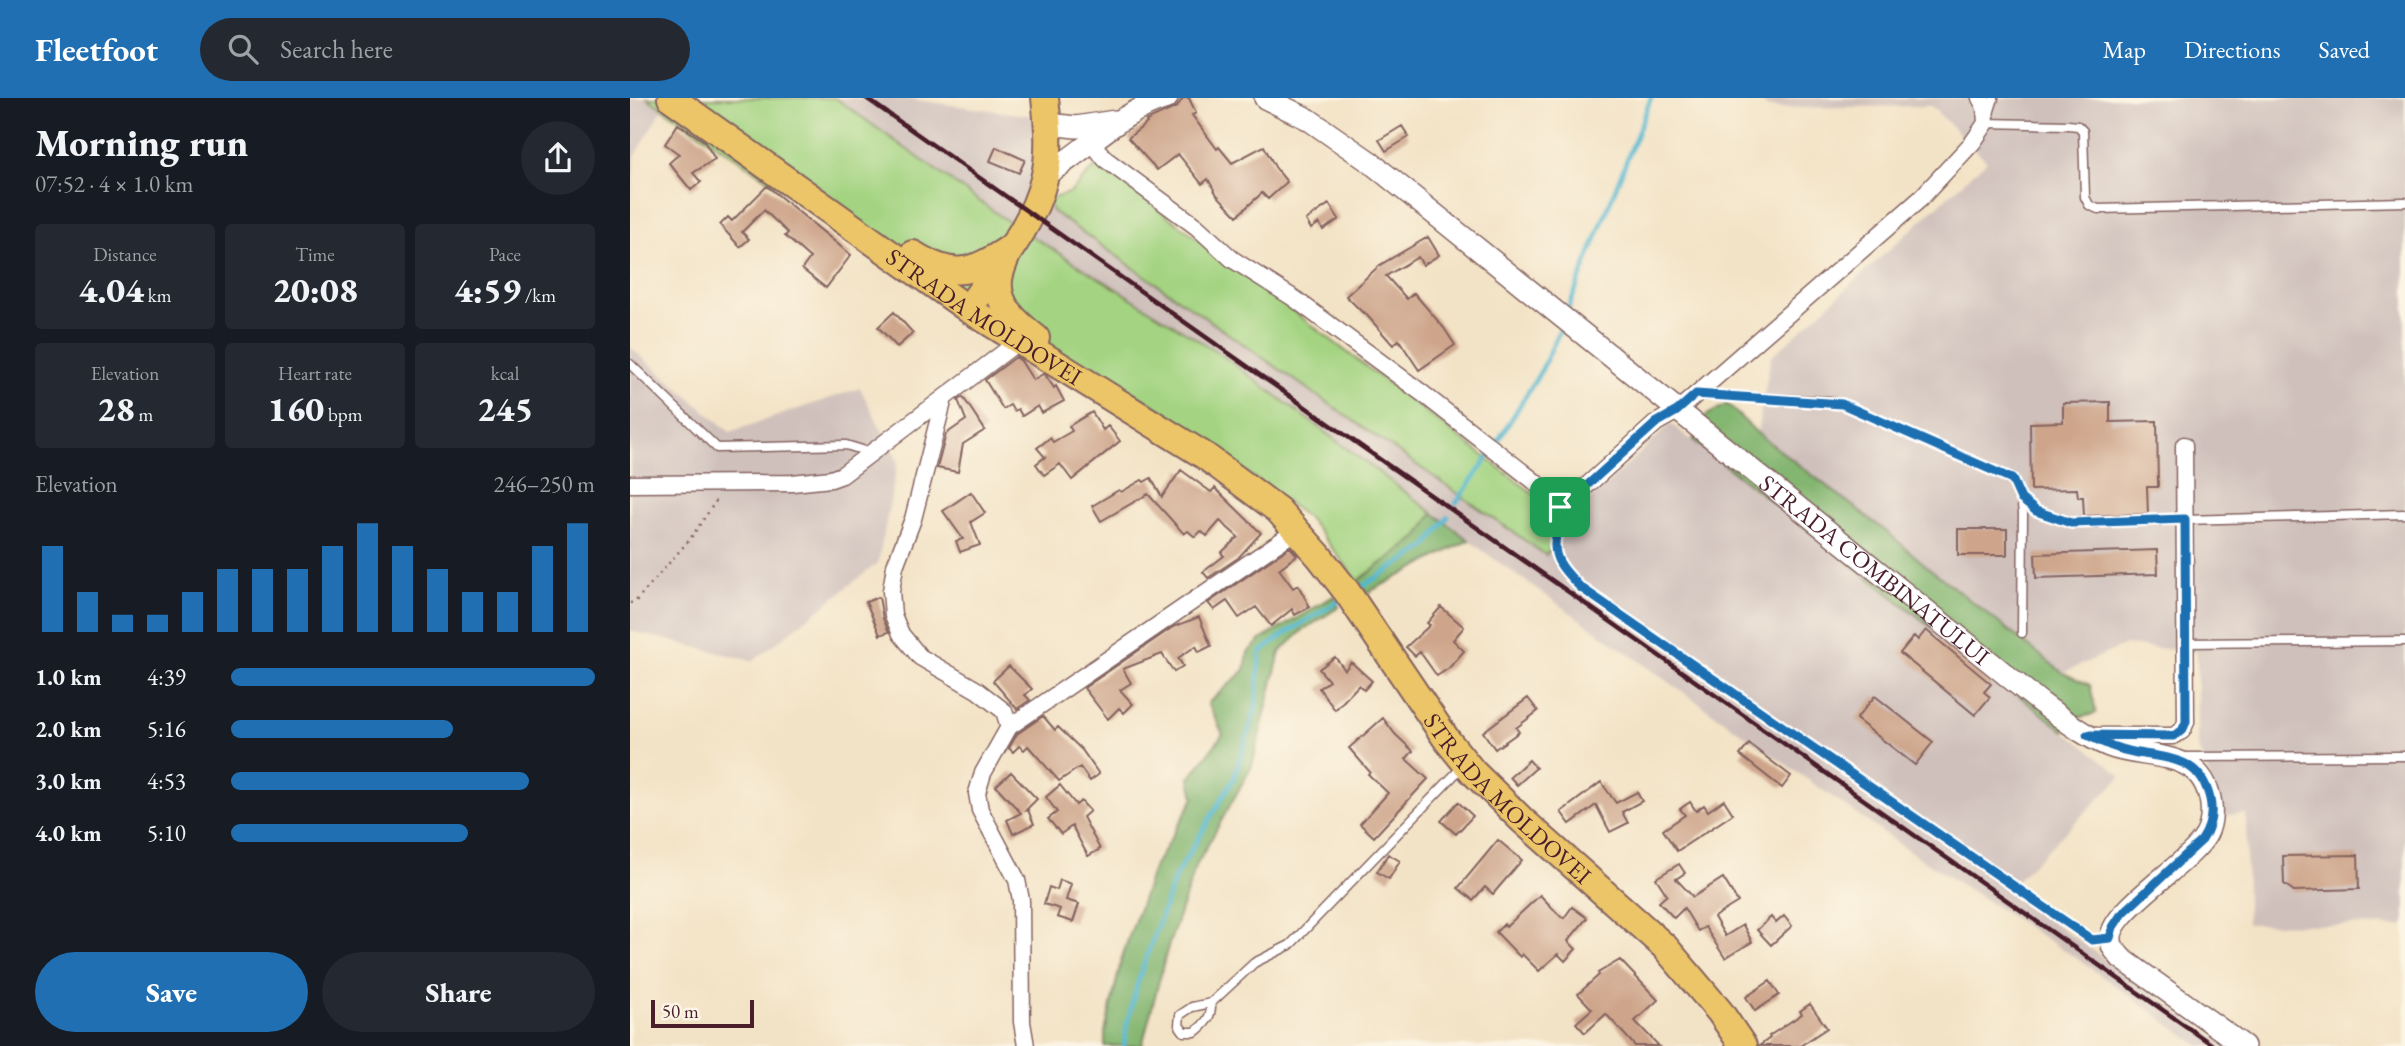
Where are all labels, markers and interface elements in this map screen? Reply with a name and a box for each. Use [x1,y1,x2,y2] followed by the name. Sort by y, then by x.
[200,18,690,81] search box
[35,28,158,71] text: Fleetfoot
[224,30,262,68] icon: search
[280,32,393,66] text: Search here
[2103,34,2146,65] text: Map
[2184,34,2281,65] text: Directions
[2319,34,2370,65] text: Saved
[35,118,248,167] text: Morning run
[521,121,595,195] button: share
[35,169,193,199] text: 07:52 · 4 × 1.0 km
[880,241,1088,392] street label: STRADA MOLDOVEI
[93,242,157,267] text: Distance
[295,242,335,267] text: Time
[489,242,521,267] text: Pace
[79,267,144,312] text: 4.04
[272,267,358,312] text: 20:08
[454,267,521,312] text: 4:59
[144,283,172,308] text: km
[521,283,556,308] text: /km
[91,361,159,386] text: Elevation
[278,361,352,386] text: Heart rate
[491,361,519,386] text: kcal
[97,386,135,431] text: 28
[268,386,324,431] text: 160
[477,386,533,431] text: 245
[135,402,153,427] text: m
[324,402,362,427] text: bpm
[1754,467,1996,671] street label: STRADA COMBINATULUI
[35,469,118,499] text: Elevation
[494,469,595,499] text: 246–250 m
[1530,477,1590,537] pin
[1541,488,1579,526] icon: arrive
[35,662,102,692] text: 1.0 km
[147,662,186,692] text: 4:39
[1417,707,1598,890] street label: STRADA MOLDOVEI
[35,714,102,744] text: 2.0 km
[147,714,186,744] text: 5:16
[35,766,102,796] text: 3.0 km
[147,766,186,796] text: 4:53
[35,818,102,848] text: 4.0 km
[147,818,186,848] text: 5:10
[35,952,308,1032] button: Save
[322,952,595,1032] button: Share
[651,997,754,1029] scale bar
[662,999,699,1024] text: 50 m

